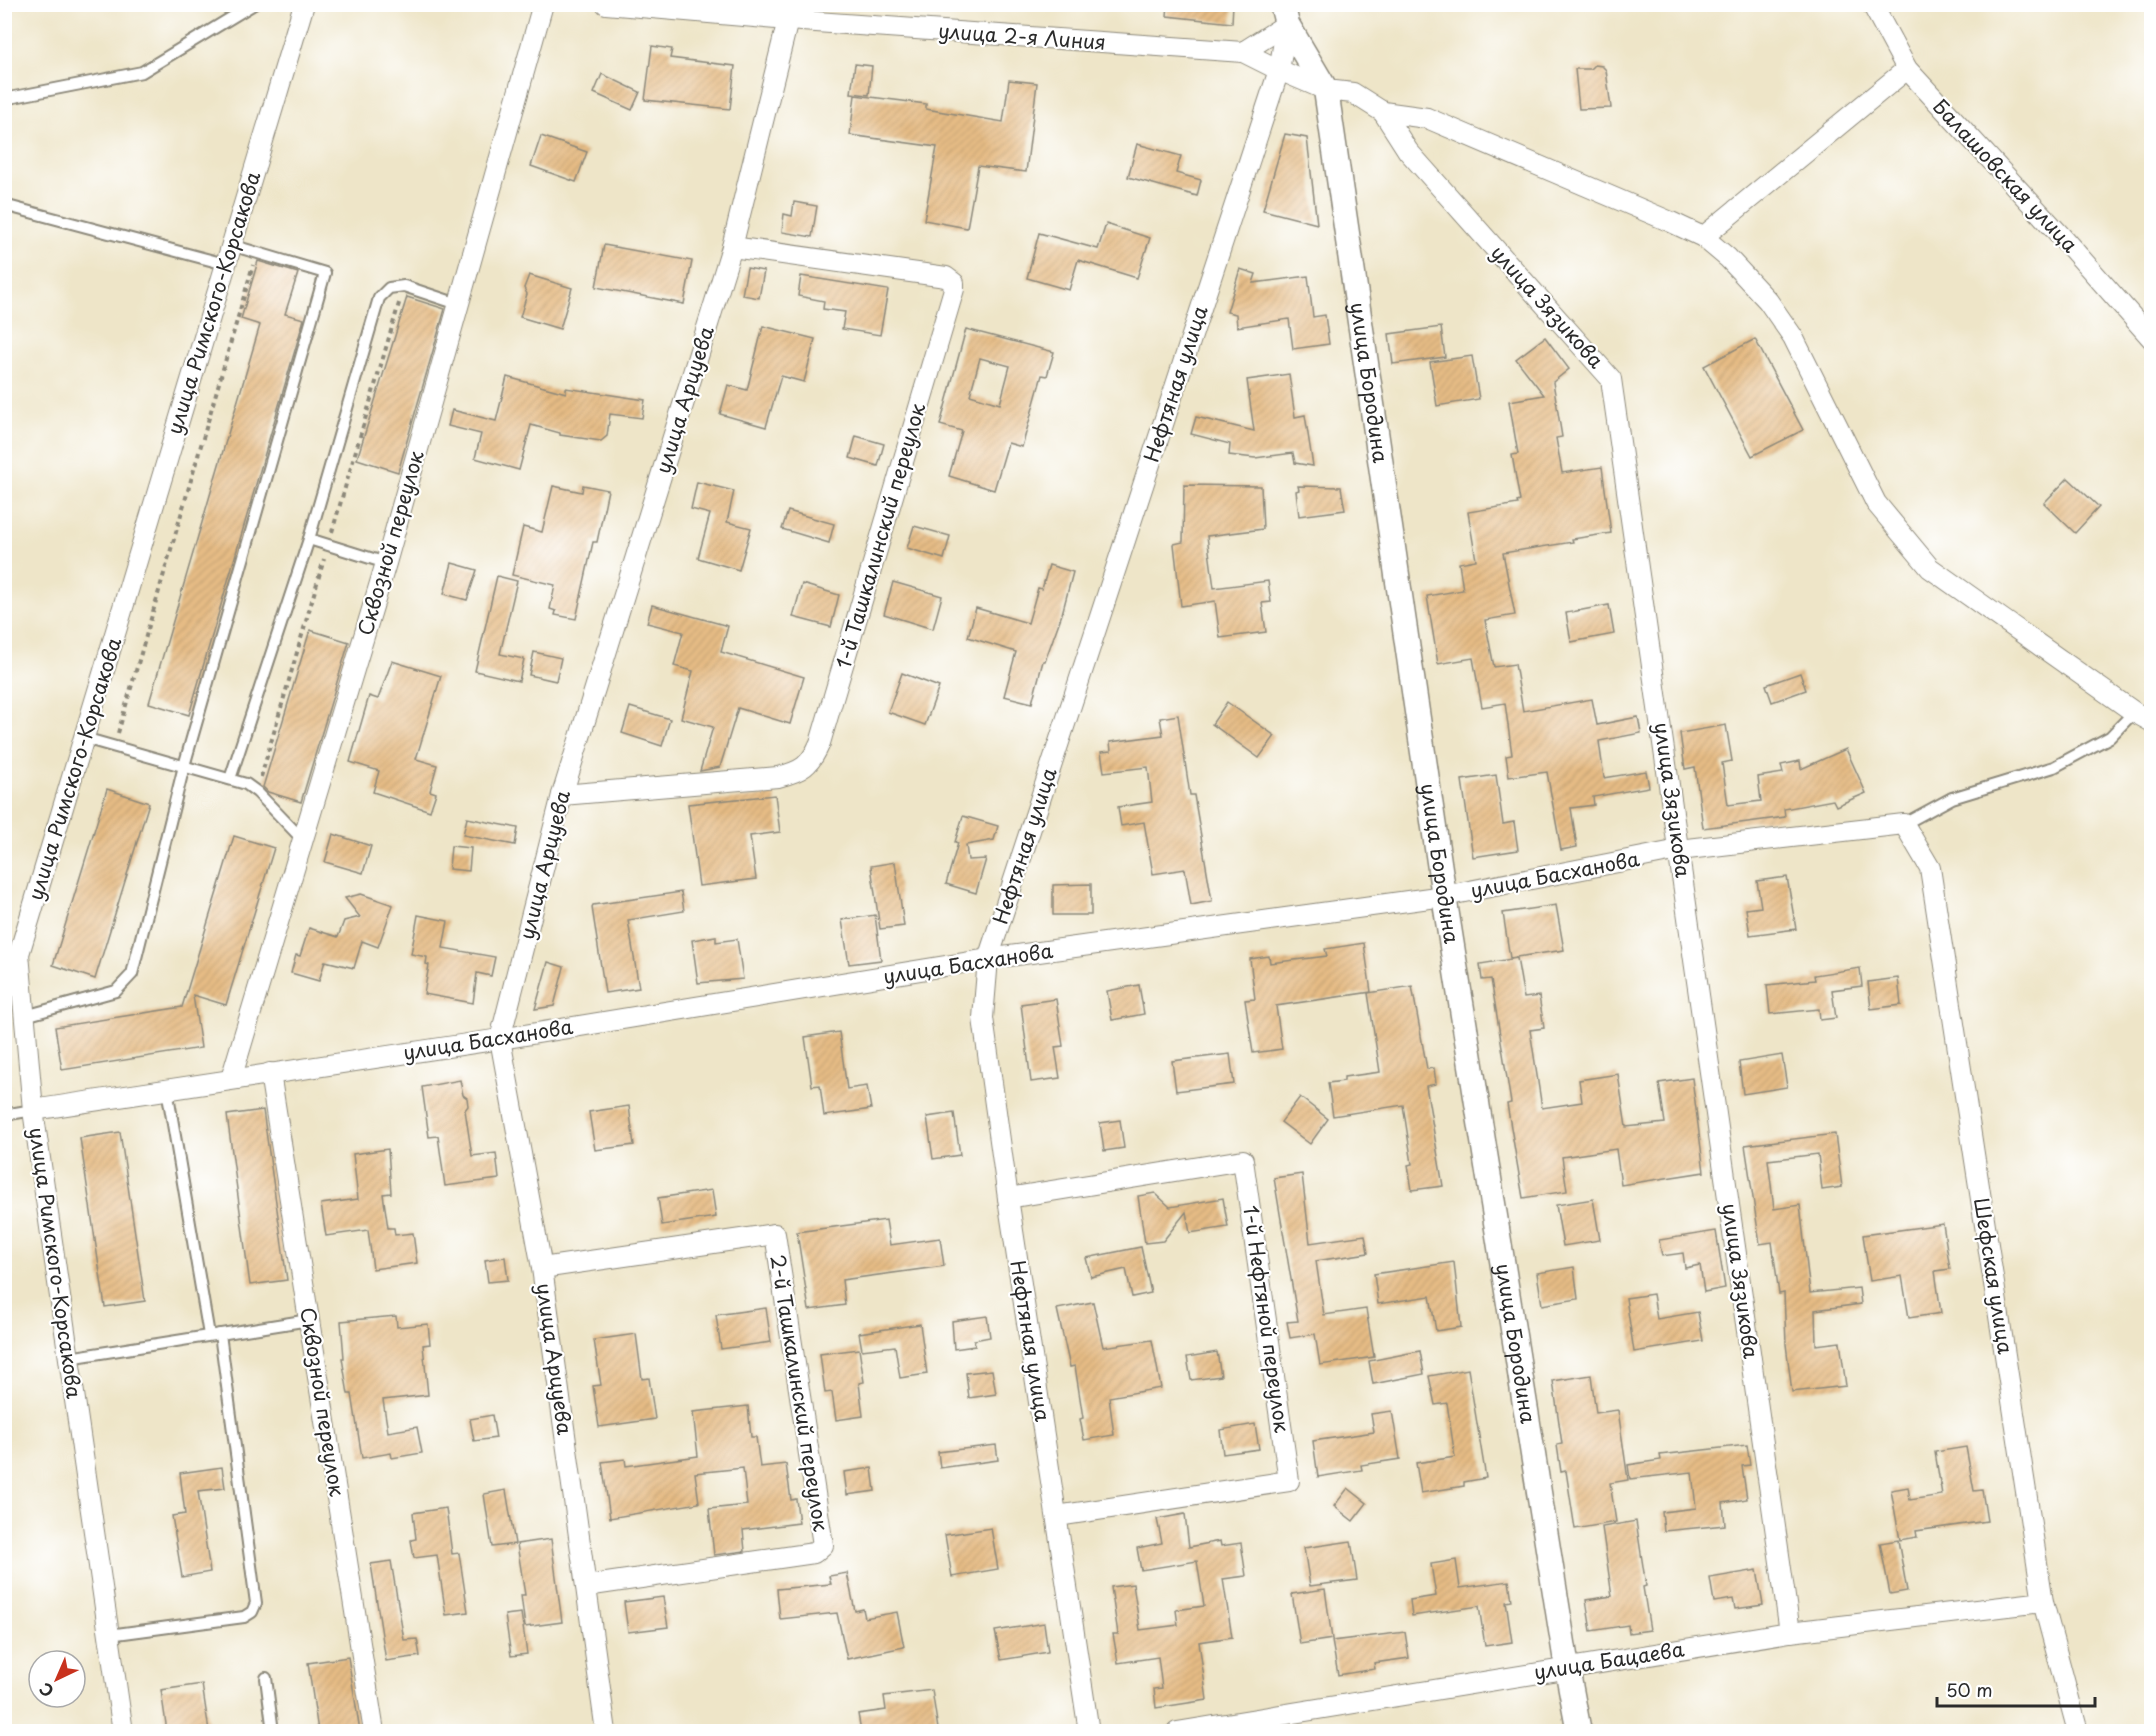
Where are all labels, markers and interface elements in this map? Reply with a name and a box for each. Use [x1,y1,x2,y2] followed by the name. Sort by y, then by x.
[937,15,1107,57] street label: улица 2-я Линия
[1926,92,2085,259] street label: Балашовская улица
[159,167,268,438] street label: улица Римского-Корсакова
[1484,238,1612,375] street label: улица Зязикова
[1343,300,1396,465] street label: улица Бородина
[1136,301,1215,466] street label: Нефтяная улица
[647,322,721,477] street label: улица Арцуева
[828,399,932,672] street label: 1-й Ташкалинский переулок
[349,447,431,639] street label: Сквозной переулок
[20,633,129,904] street label: улица Римского-Корсакова
[1647,720,1699,880] street label: улица Зязикова
[985,763,1064,928] street label: Нефтяная улица
[1414,781,1467,946] street label: улица Бородина
[511,787,577,942] street label: улица Арцуева
[1468,843,1642,905] street label: улица Басханова
[881,935,1055,991] street label: улица Басханова
[401,1011,575,1067] street label: улица Басханова
[22,1125,90,1401] street label: улица Римского-Корсакова
[1967,1196,2021,1356] street label: Шефская улица
[1715,1201,1767,1361] street label: улица Зязикова
[1236,1203,1298,1434] street label: 1-й Нефтяной переулок
[763,1252,837,1533] street label: 2-й Ташкалинский переулок
[1003,1258,1059,1424] street label: Нефтяная улица
[1489,1261,1544,1426] street label: улица Бородина
[530,1281,581,1437] street label: улица Арцуева
[293,1305,353,1499] street label: Сквозной переулок
[1532,1633,1687,1687] street label: улица Бацаева
[27,1649,87,1709] north arrow
[1937,1670,2094,1708] scale bar
[1946,1676,1993,1703] text: 50 m
[33,1678,59,1703] text: С

